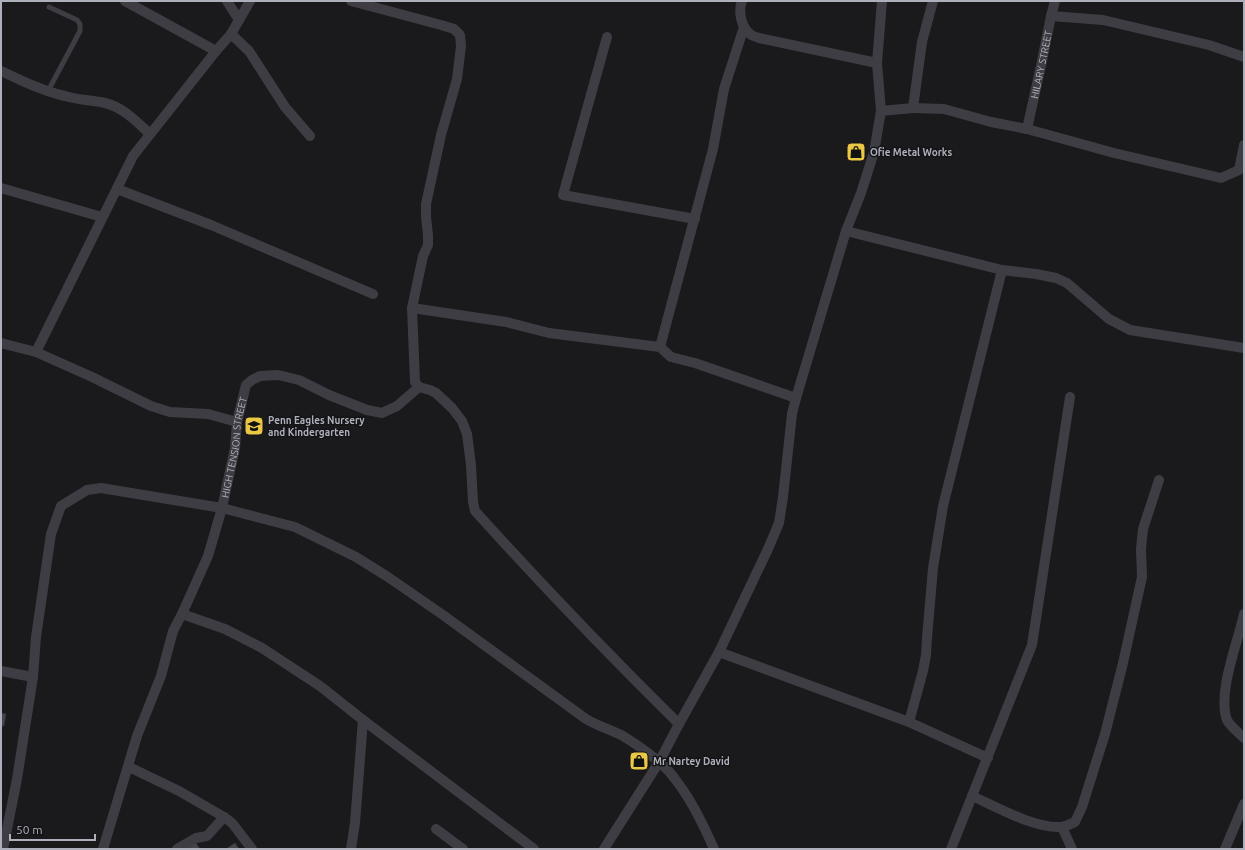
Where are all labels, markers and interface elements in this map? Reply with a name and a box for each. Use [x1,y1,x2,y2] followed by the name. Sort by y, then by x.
[1028,29,1054,100] street label: HILARY STREET
[845,141,867,163] shop icon: Ofie Metal Works
[870,147,952,158] place label: Ofie Metal Works
[219,395,249,499] street label: HIGH TENSION STREET
[243,415,265,437] school or university icon: Penn Eagles Nursery and Kindergarten
[268,415,365,438] place label: Penn Eagles Nursery and Kindergarten
[628,750,650,772] shop icon: Mr Nartey David
[653,756,730,767] place label: Mr Nartey David
[10,816,95,842] scale bar
[16,823,43,836] text: 50 m

